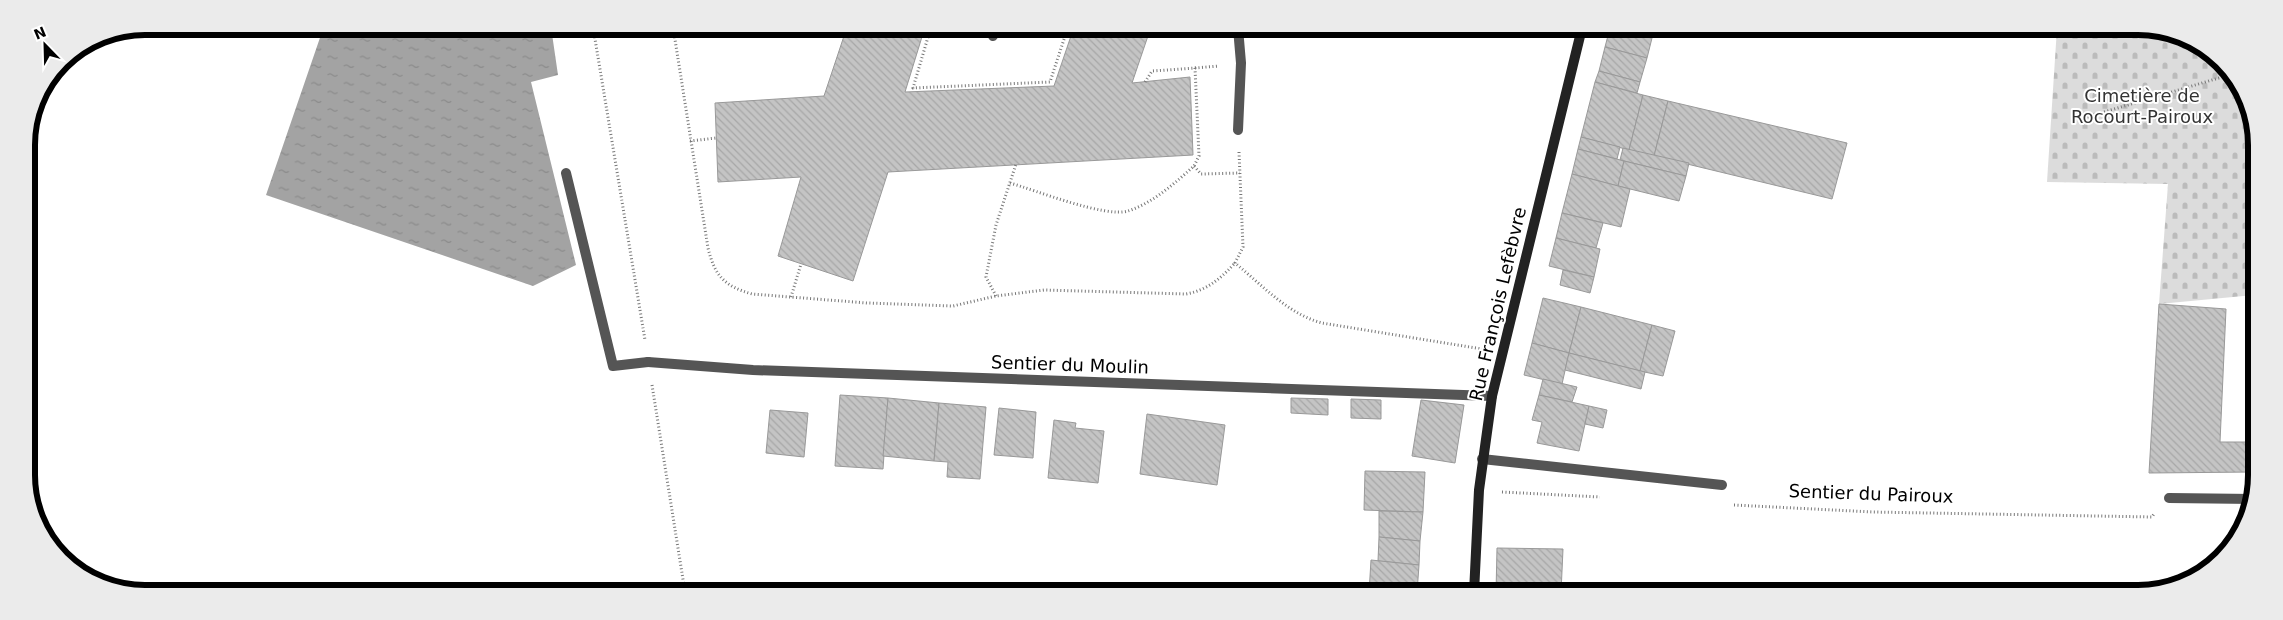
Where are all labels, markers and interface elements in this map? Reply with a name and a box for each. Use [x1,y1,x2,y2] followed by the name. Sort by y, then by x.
[20,20,70,70] north arrow
[31,23,48,43] text: N
[2071,85,2213,127] park label: Cimetière de Rocourt-Pairoux
[1465,205,1530,403] street label: Rue François Lefèbvre
[991,351,1149,378] street label: Sentier du Moulin
[1788,480,1954,507] street label: Sentier du Pairoux

